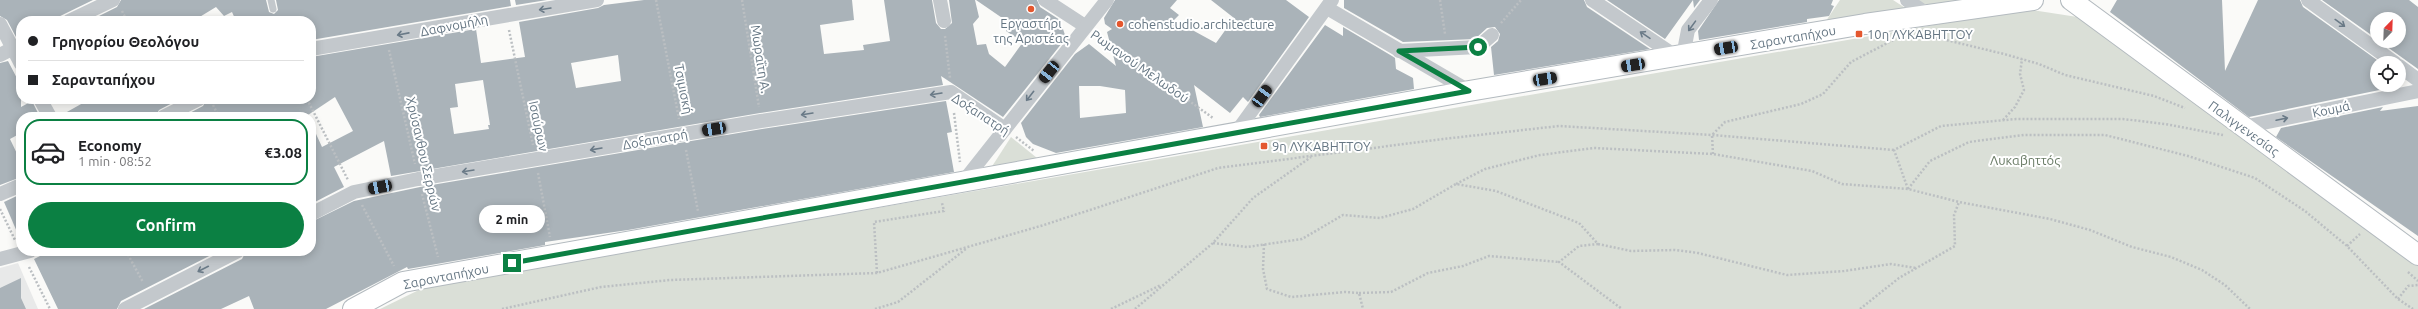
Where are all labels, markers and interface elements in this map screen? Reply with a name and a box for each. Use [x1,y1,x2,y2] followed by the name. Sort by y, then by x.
[1026,4,1036,14] marker: Εργαστήρι της Αριστέας
[539,5,552,13] one-way arrow
[419,12,489,38] street label: Δαφνομήλη
[2370,12,2406,48] north arrow
[2370,12,2406,92] map controls
[993,16,1069,46] place label: Εργαστήρι της Αριστέας
[1128,17,1274,31] place label: cohenstudio.architecture
[1115,19,1125,29] marker: cohenstudio.architecture
[2334,19,2345,27] one-way arrow
[1688,20,1696,31] one-way arrow
[1749,23,1837,51] street label: Σαρανταπήχου
[749,24,773,94] street label: Μωραΐτη Α.
[1088,27,1192,105] street label: Ρωμανού Μελωδού
[1867,27,1973,41] place label: 10η ΛΥΚΑΒΗΤΤΟΥ
[1854,29,1864,39] marker: 10η ΛΥΚΑΒΗΤΤΟΥ
[397,31,410,39] one-way arrow
[1639,31,1650,39] one-way arrow
[52,33,199,50] text: Γρηγορίου Θεολόγου
[1469,38,1487,56] route start
[1713,40,1739,56] car
[2370,56,2406,92] button: locate
[1620,57,1646,73] car
[1037,59,1061,85] car
[672,63,696,115] street label: Τσιμισκή
[52,71,155,88] text: Σαρανταπήχου
[1532,71,1558,87] car
[1250,83,1274,109] car
[949,90,1012,139] street label: Δοξαπατρή
[930,91,943,99] one-way arrow
[1026,91,1035,102] one-way arrow
[404,95,444,213] street label: Χρύσανθου Σερρών
[2205,98,2282,159] street label: Παλιγγενεσίας
[2311,98,2351,120] street label: Κουμά
[527,99,551,153] street label: Ισαύρων
[801,110,814,118] one-way arrow
[2275,115,2288,123] one-way arrow
[701,121,727,137] car
[621,126,689,153] street label: Δοξαπατρή
[30,134,66,170] icon: car
[78,137,142,154] text: Economy
[1272,139,1371,153] place label: 9η ΛΥΚΑΒΗΤΤΟΥ
[1259,141,1269,151] marker: 9η ΛΥΚΑΒΗΤΤΟΥ
[264,144,302,161] text: €3.08
[590,146,603,154] one-way arrow
[1990,153,2060,168] park label: Λυκαβηττός
[78,154,152,168] text: 1 min · 08:52
[462,167,475,175] one-way arrow
[367,179,393,195] car
[28,202,304,248] button: Confirm
[479,205,545,233] callout: 2 min
[496,212,528,226] text: 2 min
[503,254,521,272] route end
[402,261,490,291] street label: Σαρανταπήχου
[198,266,210,273] one-way arrow

